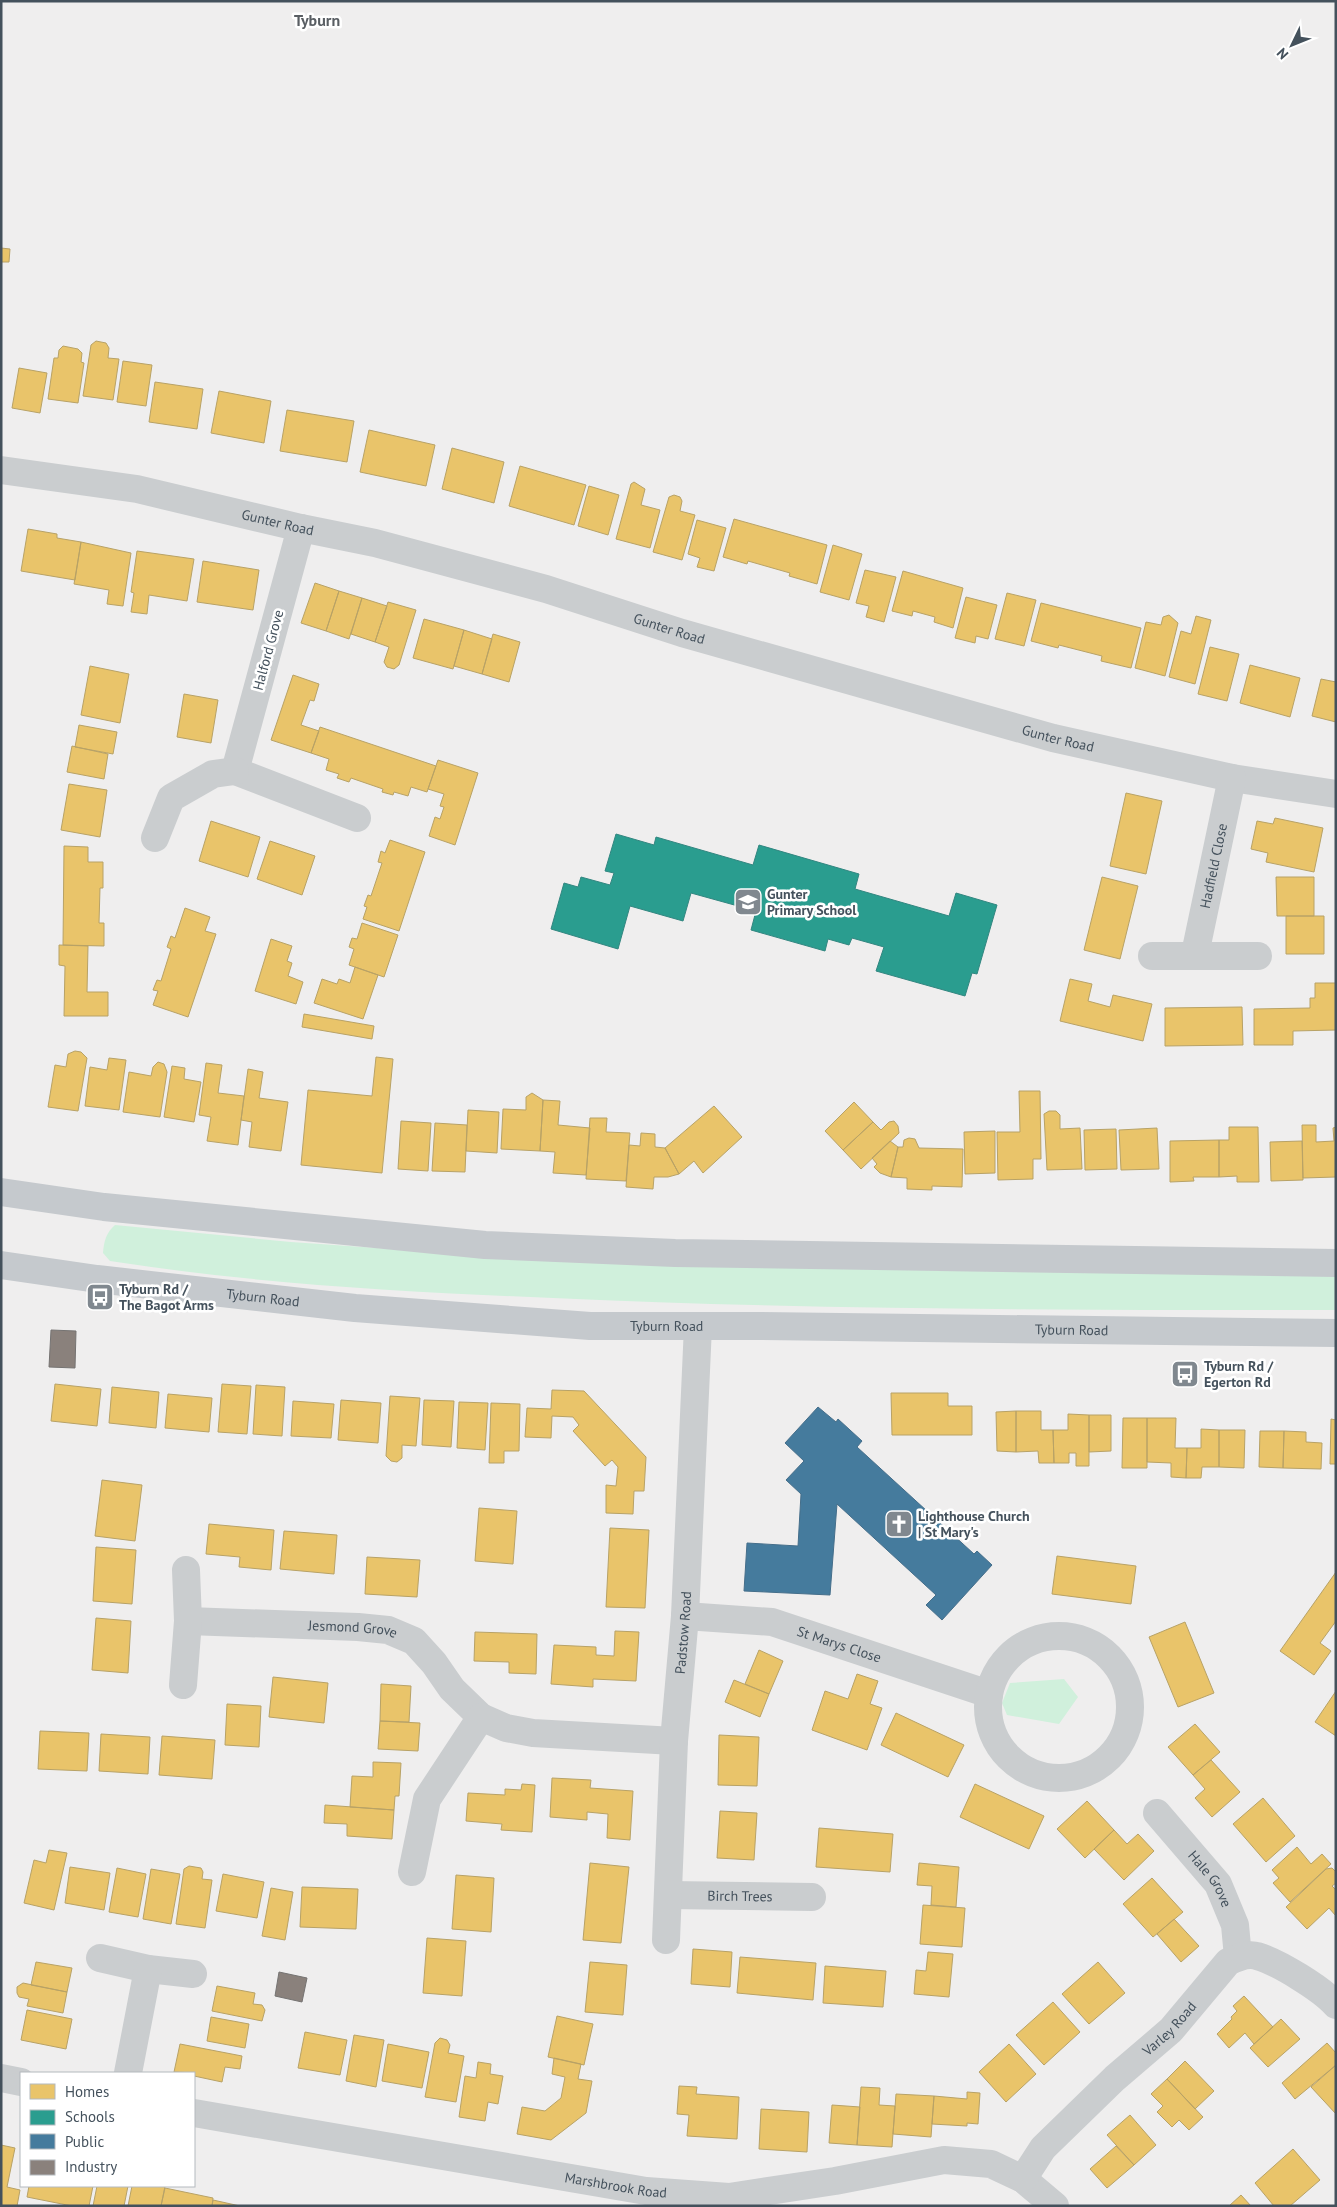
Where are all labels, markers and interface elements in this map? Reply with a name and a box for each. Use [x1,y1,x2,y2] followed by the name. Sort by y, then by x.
[294,10,340,30] district label: Tyburn
[1267,20,1317,70] north arrow
[1273,44,1292,63] text: N
[240,505,315,539] street label: Gunter Road
[249,608,287,692] street label: Halford Grove
[631,609,707,648] street label: Gunter Road
[1020,721,1096,756] street label: Gunter Road
[1196,822,1231,910] street label: Hadfield Close
[767,885,857,919] place label: Gunter Primary School
[733,887,763,917] school or university icon: Gunter Primary School
[119,1280,214,1314] place label: Tyburn Rd / The Bagot Arms
[85,1282,115,1312] bus stop icon: Tyburn Rd / The Bagot Arms
[225,1285,300,1311] street label: Tyburn Road
[630,1317,703,1335] street label: Tyburn Road
[1035,1320,1109,1339] street label: Tyburn Road
[1204,1357,1274,1391] place label: Tyburn Rd / Egerton Rd
[1170,1359,1200,1389] bus stop icon: Tyburn Rd / Egerton Rd
[918,1507,1030,1541] place label: Lighthouse Church | St Mary's
[884,1509,914,1539] church icon: Lighthouse Church | St Mary's
[671,1591,695,1675] street label: Padstow Road
[307,1616,400,1642] street label: Jesmond Grove
[795,1622,884,1667] street label: St Marys Close
[1184,1847,1236,1910] street label: Hale Grove
[707,1887,773,1905] street label: Birch Trees
[1138,1998,1200,2060] street label: Varley Road
[20,2072,195,2187] legend
[65,2082,109,2101] text: Homes
[65,2107,115,2126] text: Schools
[65,2132,104,2151] text: Public
[65,2157,117,2176] text: Industry
[563,2168,668,2201] street label: Marshbrook Road

